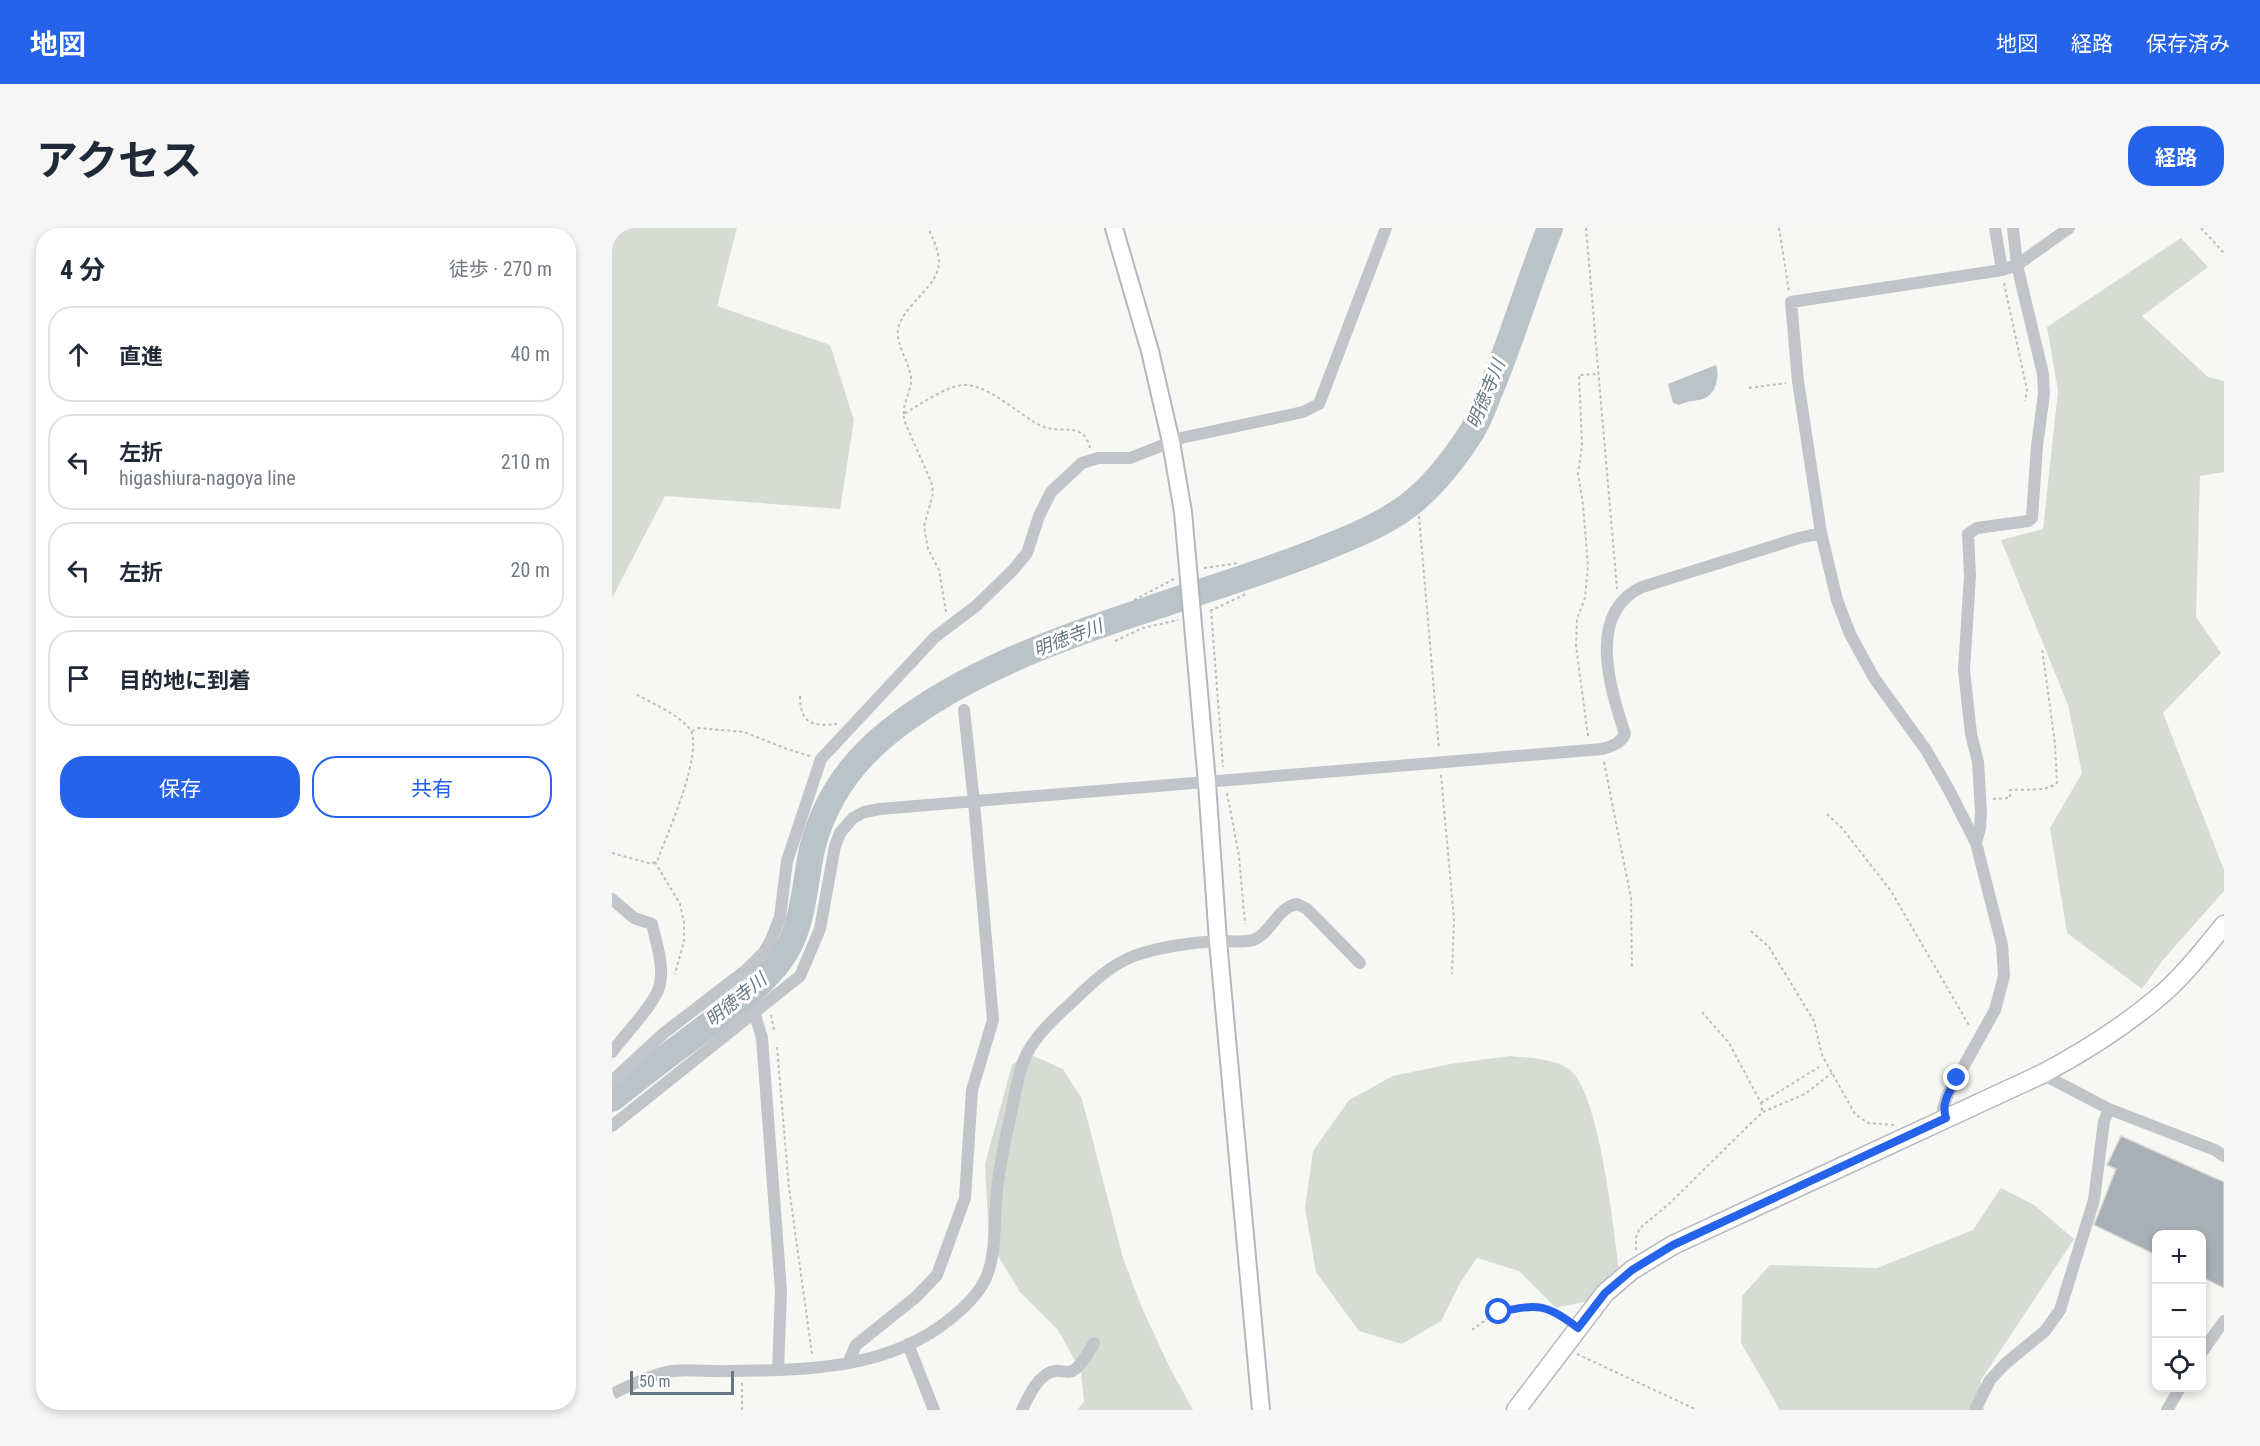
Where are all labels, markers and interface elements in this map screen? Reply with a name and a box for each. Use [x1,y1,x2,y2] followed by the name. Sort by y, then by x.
[30,28,86,61] text: 地図
[1996,32,2038,56] text: 地図
[2071,32,2113,56] text: 経路
[2146,32,2230,56] text: 保存済み
[2128,126,2224,186] button: 経路
[36,136,202,185] text: アクセス
[60,255,105,285] text: 4 分
[449,257,552,281] text: 徒歩 · 270 m
[62,338,95,371] icon: ahead
[511,342,550,366] text: 40 m
[119,344,163,369] text: 直進
[1462,355,1510,431] water label: 明徳寺川
[119,440,163,465] text: 左折
[62,446,95,479] icon: left
[501,450,550,474] text: 210 m
[119,466,296,490] text: higashiura-nagoya line
[62,554,95,587] icon: left
[511,558,550,582] text: 20 m
[119,560,163,585] text: 左折
[1030,614,1107,660] water label: 明徳寺川
[62,662,95,695] icon: arrive
[119,668,251,693] text: 目的地に到着
[60,756,300,818] button: 保存
[312,756,552,818] button: 共有
[701,968,772,1030] water label: 明徳寺川
[1943,1064,1969,1090] route end
[2152,1230,2206,1392] map controls
[2152,1230,2206,1284] button: +
[2152,1284,2206,1338] button: −
[1485,1298,1511,1324] route start
[2152,1338,2206,1392] button: locate
[630,1368,734,1396] scale bar
[639,1372,671,1391] text: 50 m

